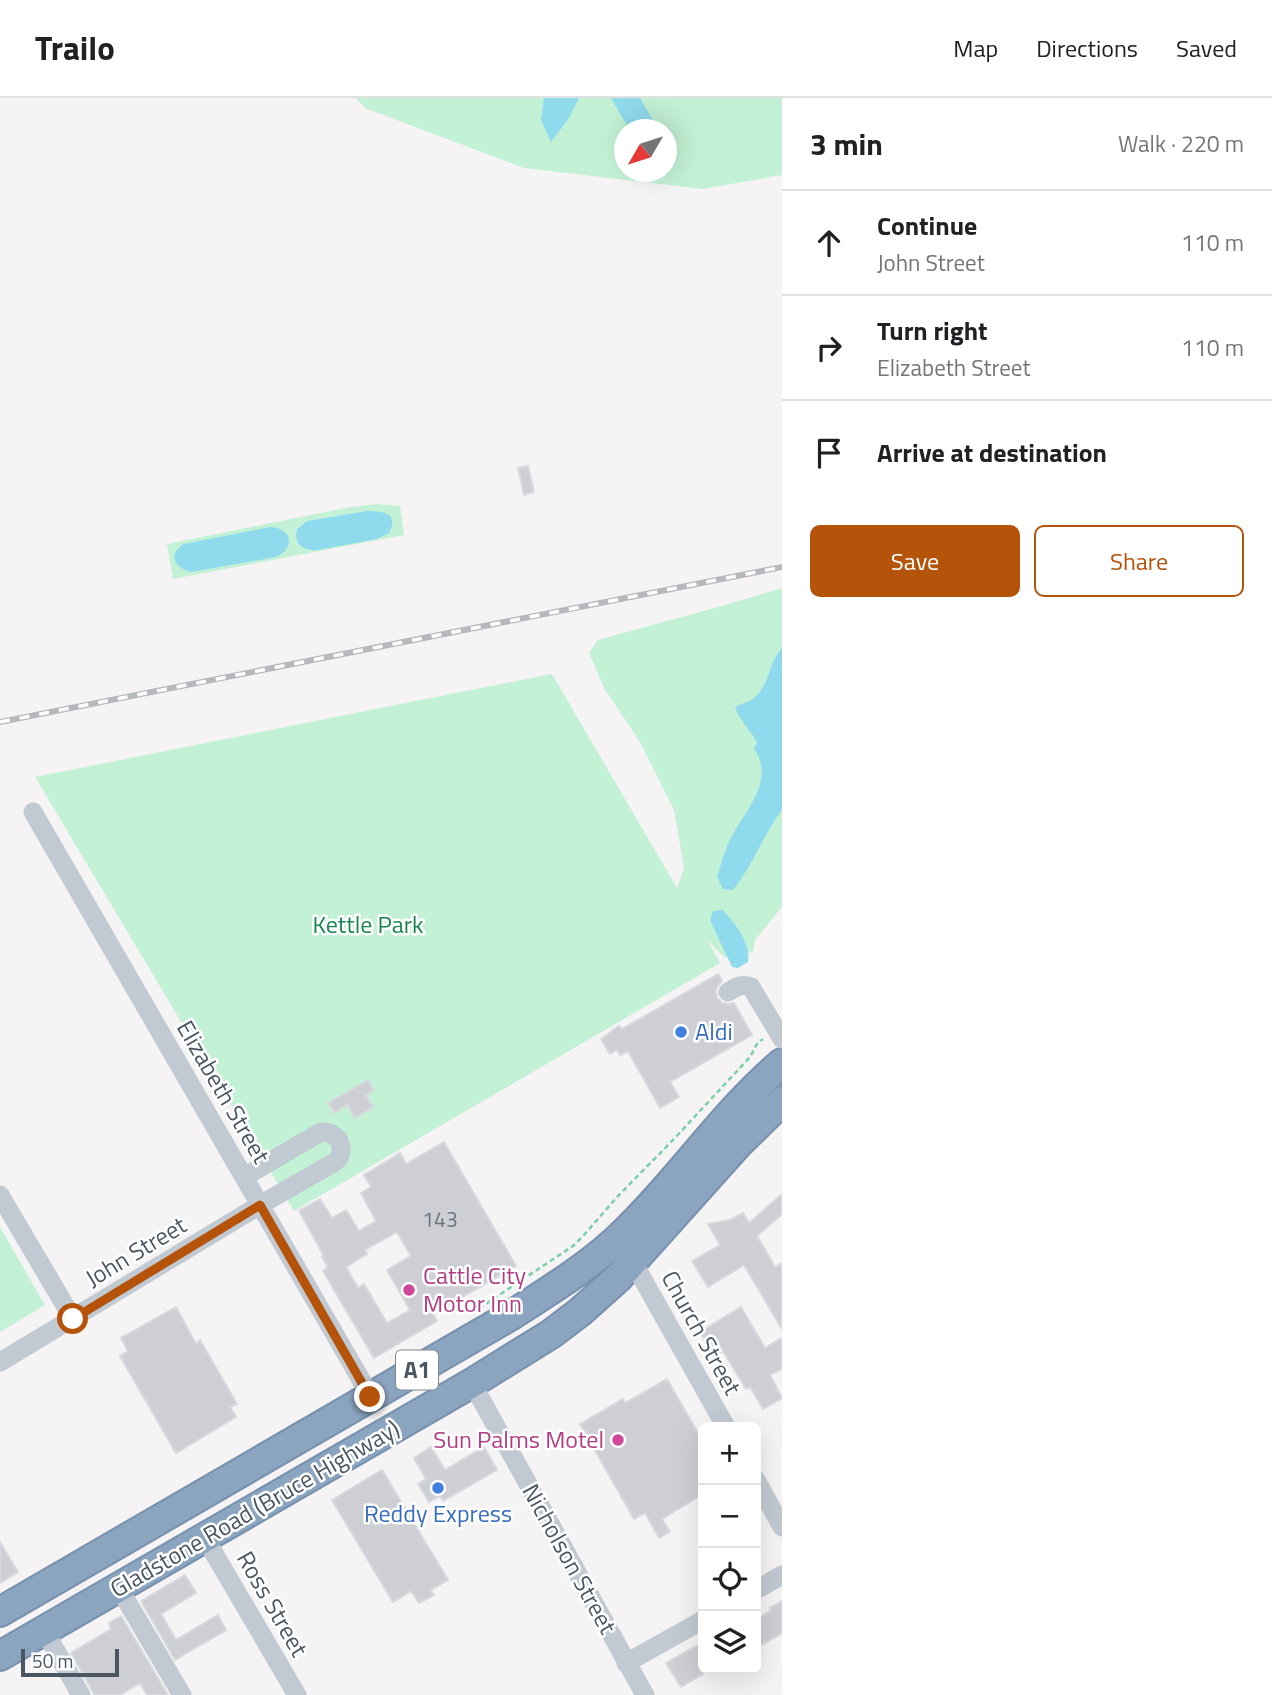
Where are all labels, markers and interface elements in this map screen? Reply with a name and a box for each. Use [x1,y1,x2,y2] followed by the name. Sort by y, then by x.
[35,23,115,73] text: Trailo
[953,30,998,66] text: Map
[1036,30,1138,66] text: Directions
[1176,30,1237,66] text: Saved
[614,119,677,182] north arrow
[810,121,883,167] text: 3 min
[1118,126,1244,161] text: Walk · 220 m
[877,206,977,245] text: Continue
[810,224,848,262] icon: ahead
[1181,225,1244,260] text: 110 m
[877,245,985,280] text: John Street
[877,311,988,350] text: Turn right
[810,329,848,367] icon: right
[1181,330,1244,365] text: 110 m
[877,350,1030,385] text: Elizabeth Street
[877,433,1107,472] text: Arrive at destination
[810,434,848,472] icon: arrive
[810,525,1020,597] button: Save
[1034,525,1244,597] button: Share
[312,906,424,942] park label: Kettle Park
[168,1013,280,1170] street label: Elizabeth Street
[695,1013,733,1049] place label: Aldi
[673,1024,689,1040] marker: Aldi
[422,1203,458,1235] house number: 143
[78,1206,193,1296] street label: John Street
[423,1257,527,1321] place label: Cattle City Motor Inn
[653,1264,751,1402] street label: Church Street
[401,1282,417,1298] marker: Cattle City Motor Inn
[57,1303,88,1334] route start
[396,1350,438,1390] road number: A1
[354,1381,385,1412] route end
[103,1410,406,1606] street label: Gladstone Road (Bruce Highway)
[433,1421,604,1457] place label: Sun Palms Motel
[698,1422,761,1674] map controls
[698,1422,761,1485] button: +
[610,1432,626,1448] marker: Sun Palms Motel
[514,1477,626,1641] street label: Nicholson Street
[430,1480,446,1496] marker: Reddy Express
[698,1485,761,1548] button: −
[364,1495,512,1531] place label: Reddy Express
[228,1544,318,1664] street label: Ross Street
[698,1548,761,1611] button: locate
[698,1611,761,1674] button: layers
[21,1646,119,1678] scale bar
[32,1646,73,1675] text: 50 m

